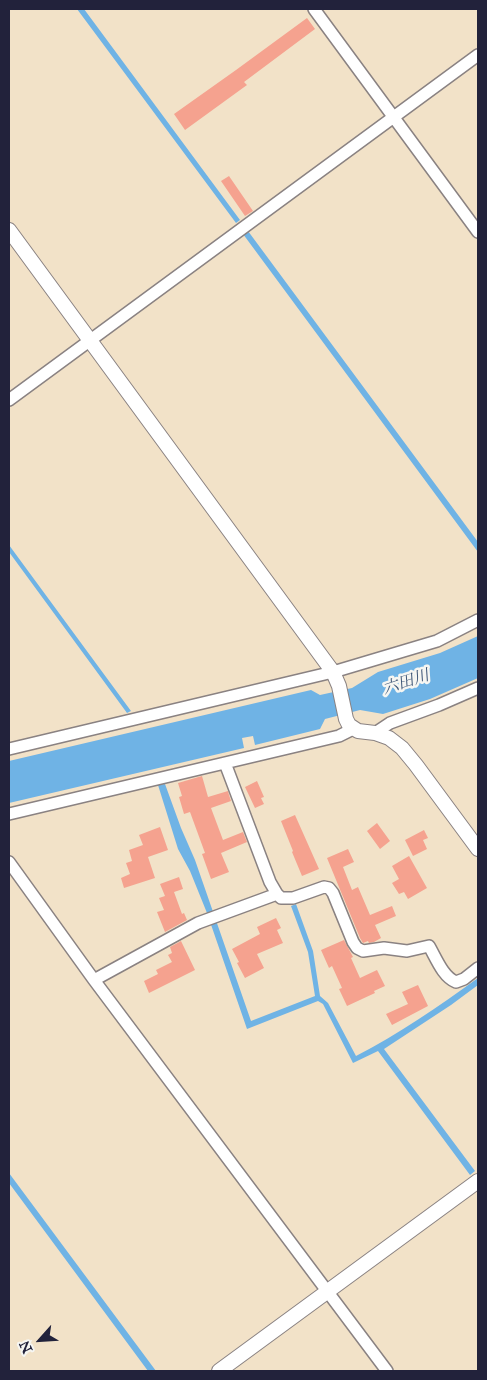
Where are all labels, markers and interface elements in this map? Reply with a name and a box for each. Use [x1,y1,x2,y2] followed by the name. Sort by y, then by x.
[380,666,432,700] water label: 六田川
[15,1315,65,1365] north arrow
[16,1338,36,1356] text: N

